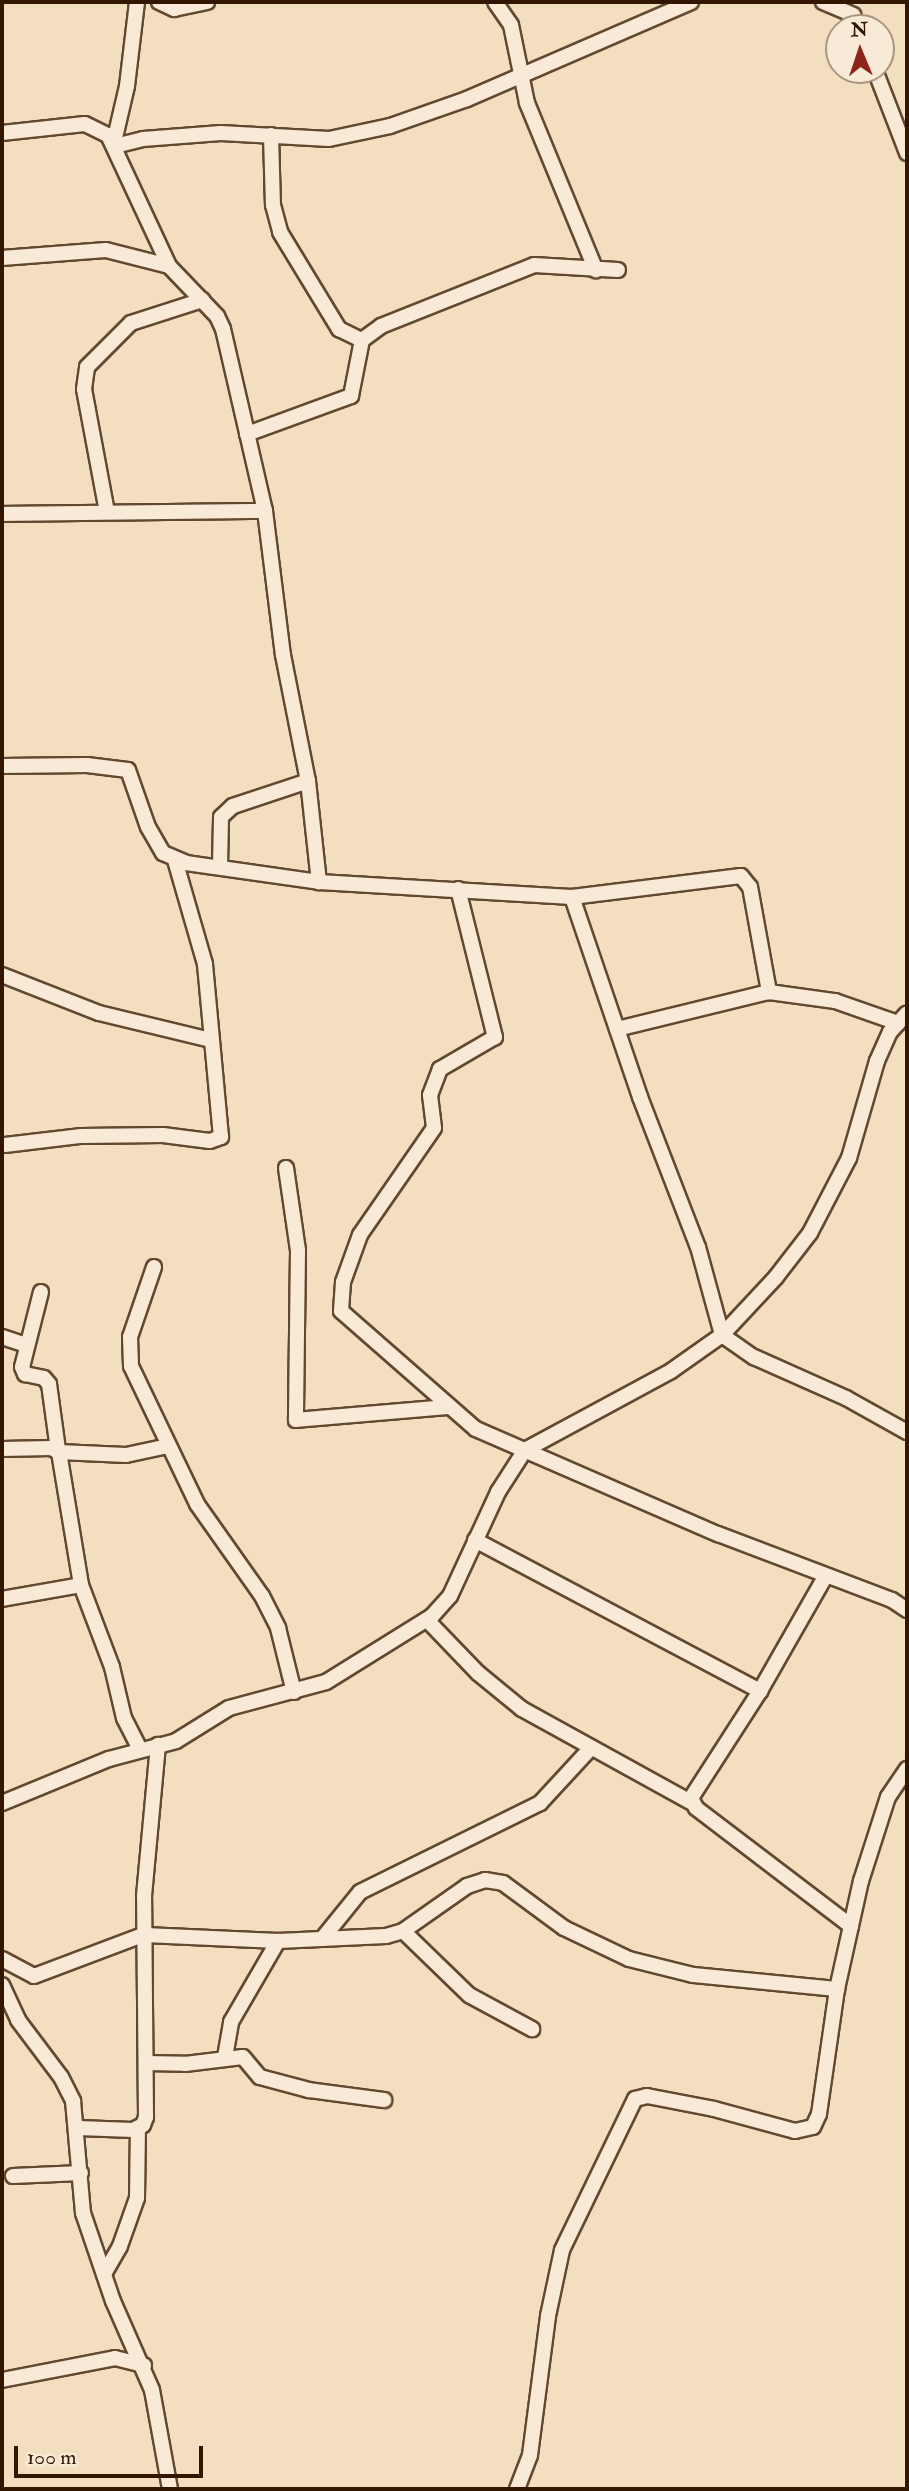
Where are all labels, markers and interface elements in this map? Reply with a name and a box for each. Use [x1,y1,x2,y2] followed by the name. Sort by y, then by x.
[825,14,895,84] north arrow
[850,18,868,42] text: N
[18,2432,206,2476] scale bar
[27,2444,77,2471] text: 100 m

